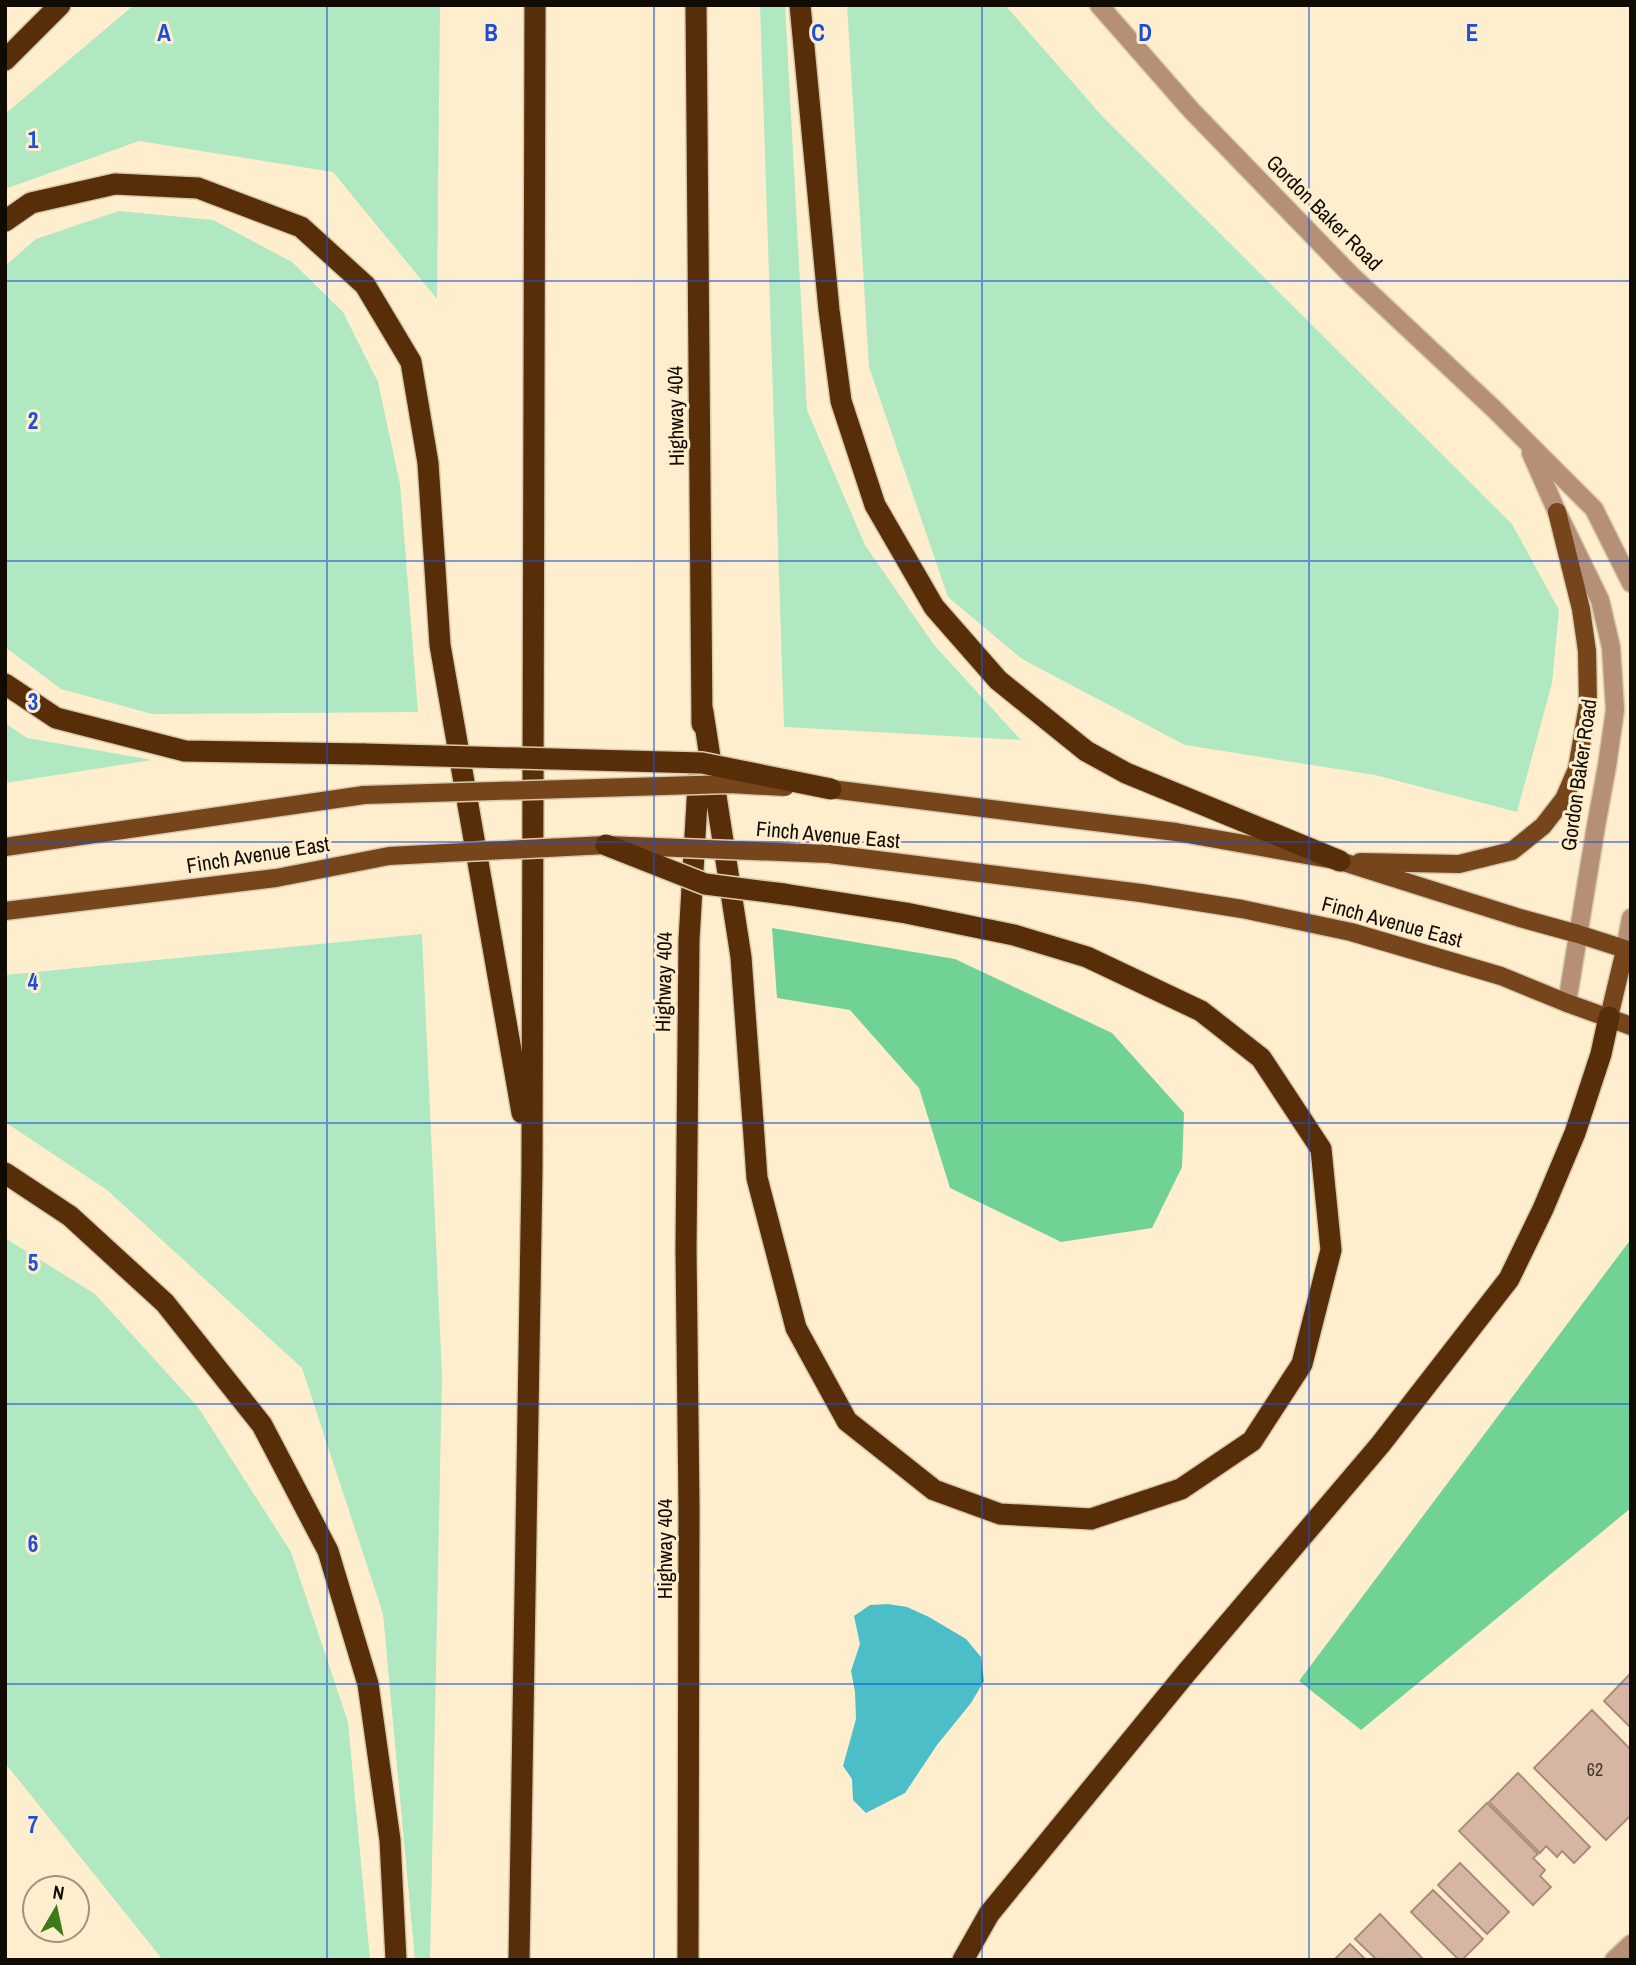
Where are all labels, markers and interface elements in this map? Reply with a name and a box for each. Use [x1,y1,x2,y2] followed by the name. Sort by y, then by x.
[157,17,171,48] text: A
[484,17,498,48] text: B
[811,17,825,48] text: C
[1138,17,1152,48] text: D
[1466,17,1478,48] text: E
[28,124,39,155] text: 1
[1260,148,1389,277] street label: Gordon Baker Road
[660,365,691,467] street label: Highway 404
[28,405,38,436] text: 2
[28,686,38,717] text: 3
[1553,697,1604,853] street label: Gordon Baker Road
[755,814,901,855] street label: Finch Avenue East
[184,829,332,880] street label: Finch Avenue East
[1319,889,1466,954] street label: Finch Avenue East
[648,931,679,1032] street label: Highway 404
[28,966,39,997] text: 4
[28,1247,38,1278] text: 5
[650,1498,679,1599] street label: Highway 404
[28,1528,38,1559] text: 6
[1587,1757,1603,1782] house number: 62
[28,1809,38,1840] text: 7
[21,1874,91,1944] north arrow
[51,1878,66,1906] text: N

